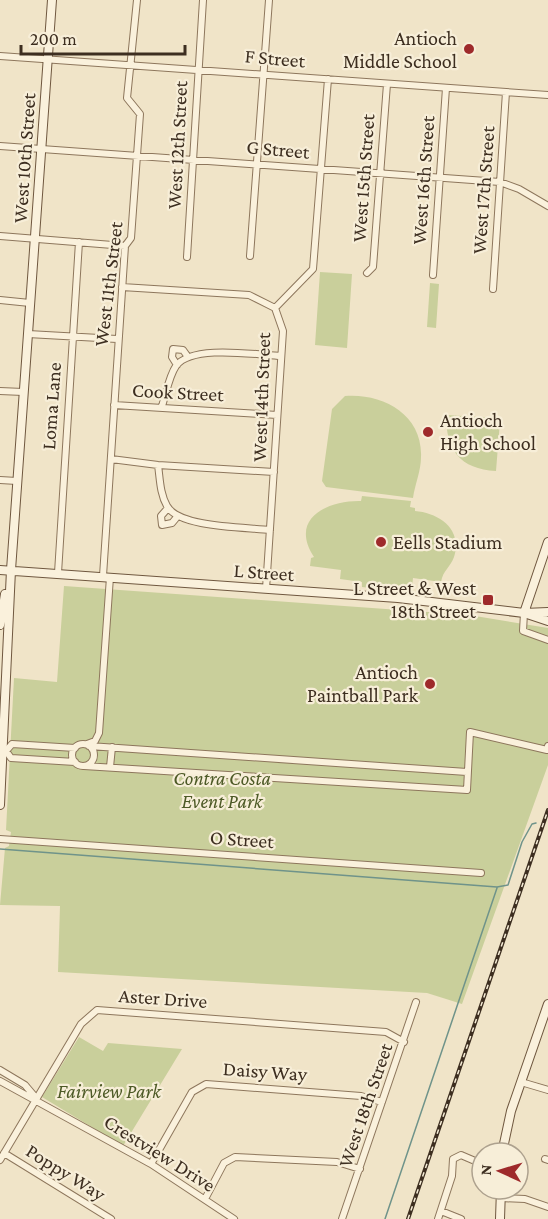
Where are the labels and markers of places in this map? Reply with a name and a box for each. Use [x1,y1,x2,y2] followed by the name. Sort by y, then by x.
[343,27,457,72] place label: Antioch Middle School
[462,42,476,56] marker: Antioch Middle School
[440,409,536,455] place label: Antioch High School
[421,425,435,439] marker: Antioch High School
[393,531,502,553] place label: Eells Stadium
[374,535,388,549] marker: Eells Stadium
[353,577,476,622] place label: L Street & West 18th Street
[481,593,495,607] marker: L Street & West 18th Street
[307,661,418,706] place label: Antioch Paintball Park
[423,677,437,691] marker: Antioch Paintball Park

